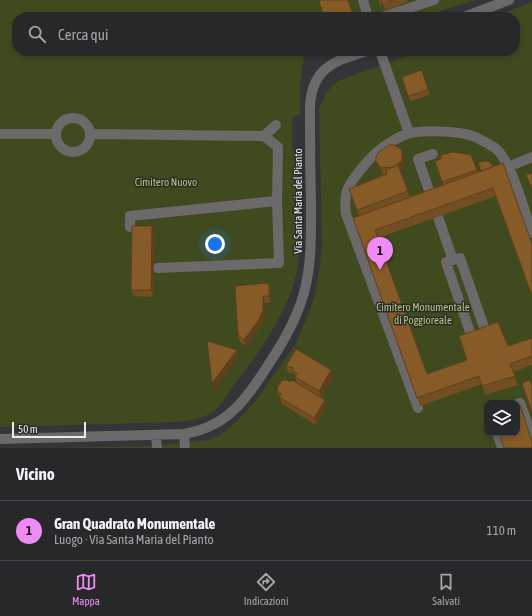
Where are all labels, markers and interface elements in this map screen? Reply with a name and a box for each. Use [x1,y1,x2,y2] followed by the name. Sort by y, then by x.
[12,12,520,56] search box
[26,23,48,45] icon: search
[58,26,108,43] text: Cerca qui
[292,148,304,254] street label: Via Santa Maria del Pianto
[135,176,197,188] park label: Cimitero Nuovo
[205,234,225,254] your location
[367,237,393,270] pin: 1
[376,301,470,326] park label: Cimitero Monumentale di Poggioreale
[484,400,520,436] map controls
[484,400,520,436] button: layers
[12,420,86,439] scale bar
[18,423,38,435] text: 50 m
[16,464,55,484] text: Vicino
[54,515,215,532] text: Gran Quadrato Monumentale
[26,523,32,538] text: 1
[487,523,516,538] text: 110 m
[54,532,214,547] text: Luogo · Via Santa Maria del Pianto
[72,571,100,607] tab: Mappa
[244,571,288,607] tab: Indicazioni
[432,571,460,607] tab: Salvati

